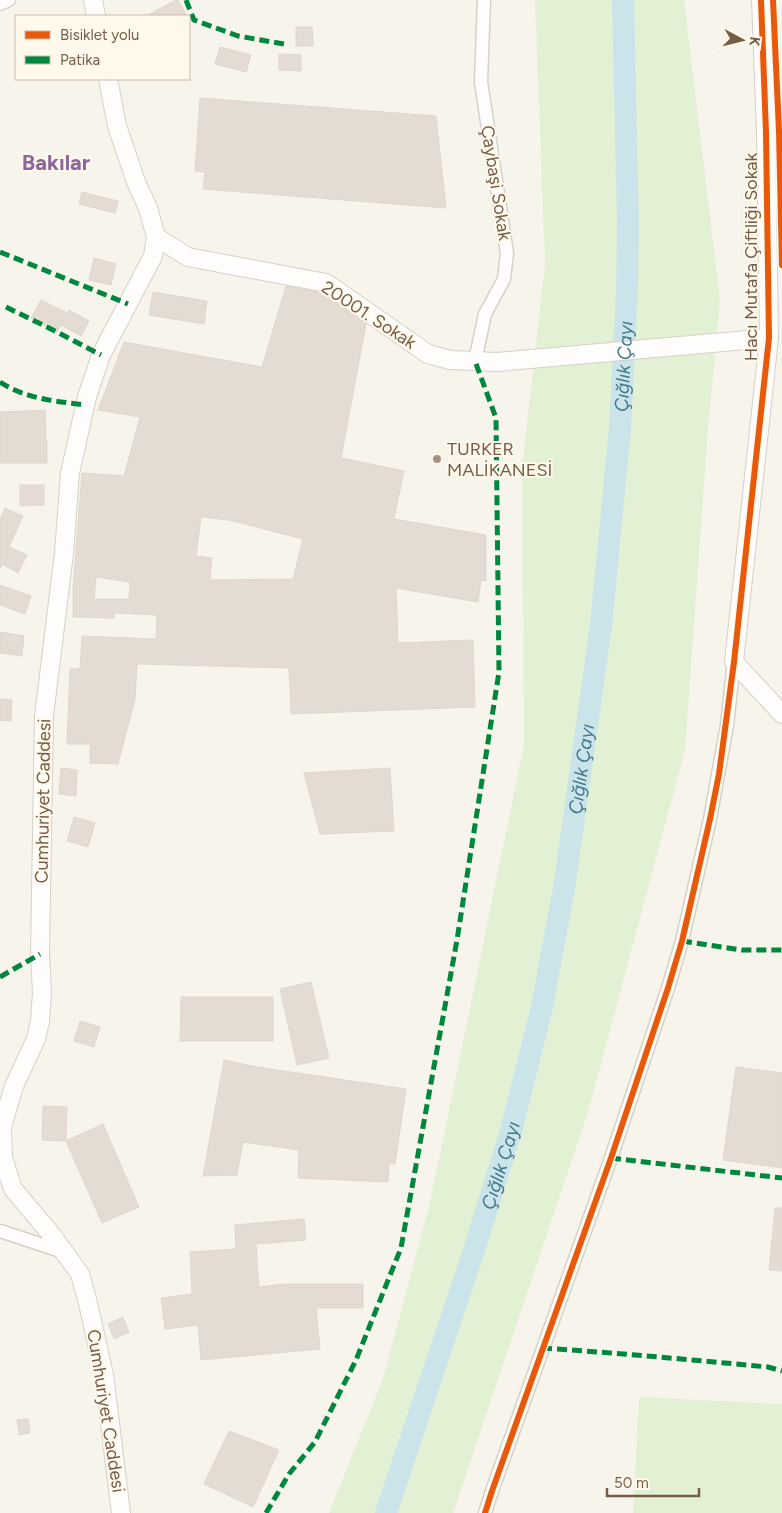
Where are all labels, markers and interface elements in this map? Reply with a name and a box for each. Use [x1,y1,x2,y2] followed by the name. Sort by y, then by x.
[15,15,190,80] legend
[717,15,767,65] north arrow
[60,26,139,44] text: Bisiklet yolu
[745,36,763,48] text: K
[60,51,100,69] text: Patika
[476,124,516,242] street label: Çaybaşi Sokak
[22,149,91,176] district label: Bakılar
[740,153,762,361] street label: Hacı Mutafa Çiftliği Sokak
[318,276,421,354] street label: 20001. Sokak
[609,320,637,412] water label: Çığlık Çayı
[447,438,552,481] place label: TURKER MALİKANESİ
[431,453,443,465] marker: TURKER MALİKANESİ
[31,718,55,884] street label: Cumhuriyet Caddesi
[563,722,599,816] water label: Çığlık Çayı
[476,1119,524,1212] water label: Çığlık Çayı
[82,1328,130,1494] street label: Cumhuriyet Caddesi
[607,1466,700,1498] scale bar
[614,1474,649,1492] text: 50 m

